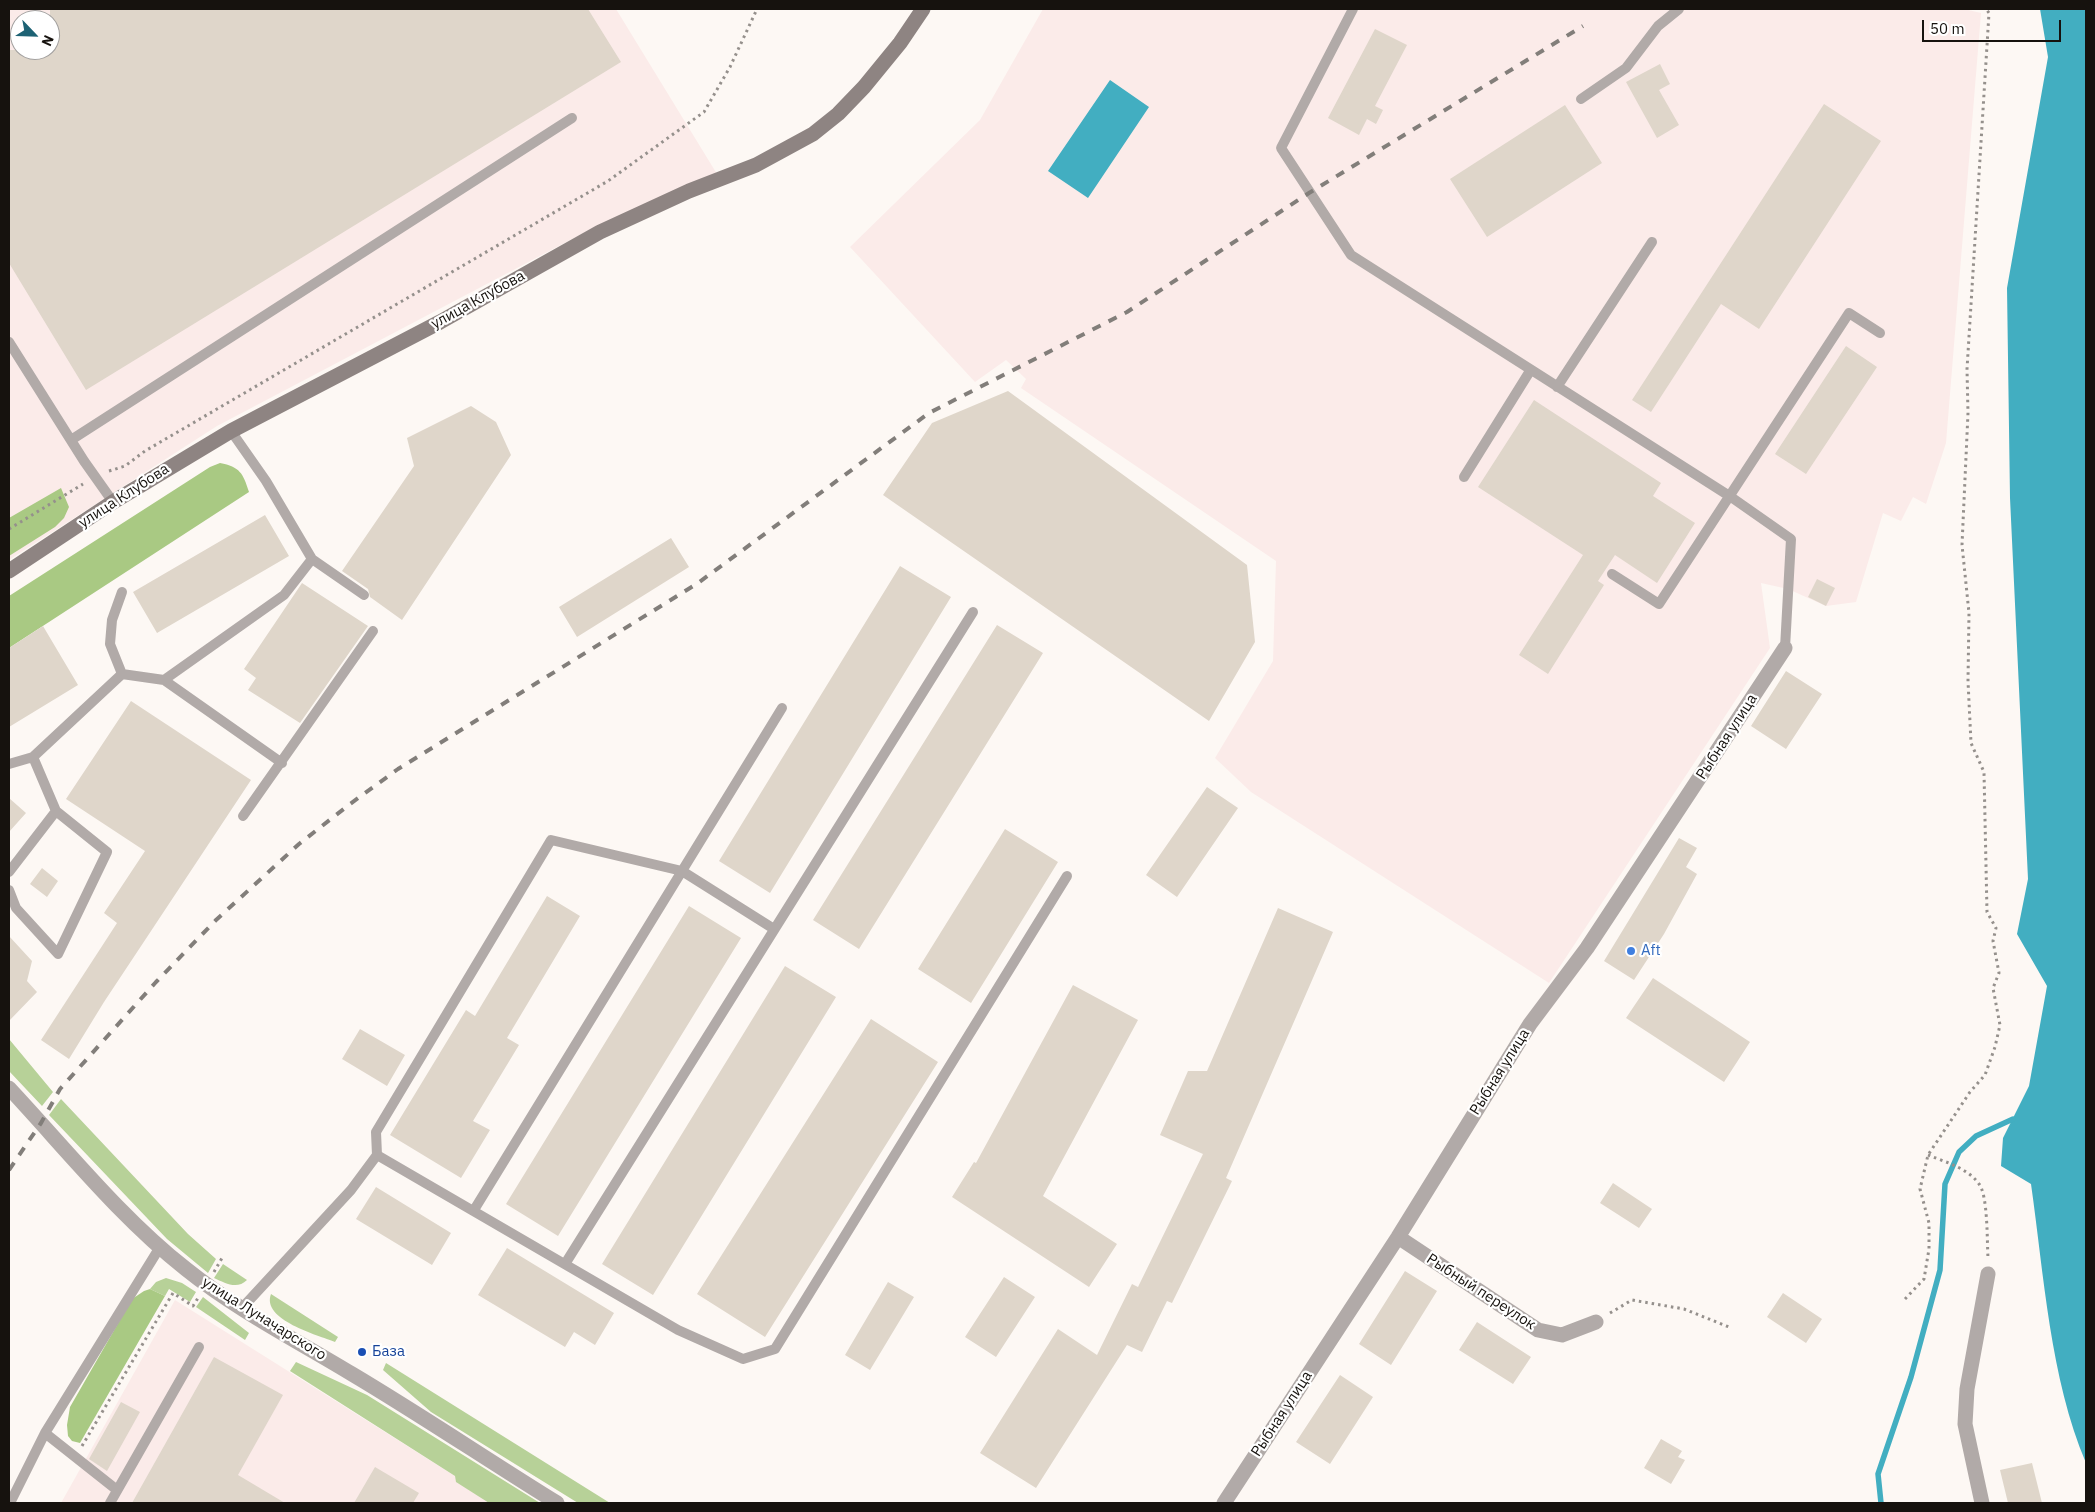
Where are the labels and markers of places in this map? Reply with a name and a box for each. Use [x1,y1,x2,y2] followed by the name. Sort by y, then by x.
[1641,942,1661,960] place label: Aft
[1625,945,1637,957] marker: Aft
[372,1343,405,1361] place label: База
[356,1346,368,1358] marker: База

